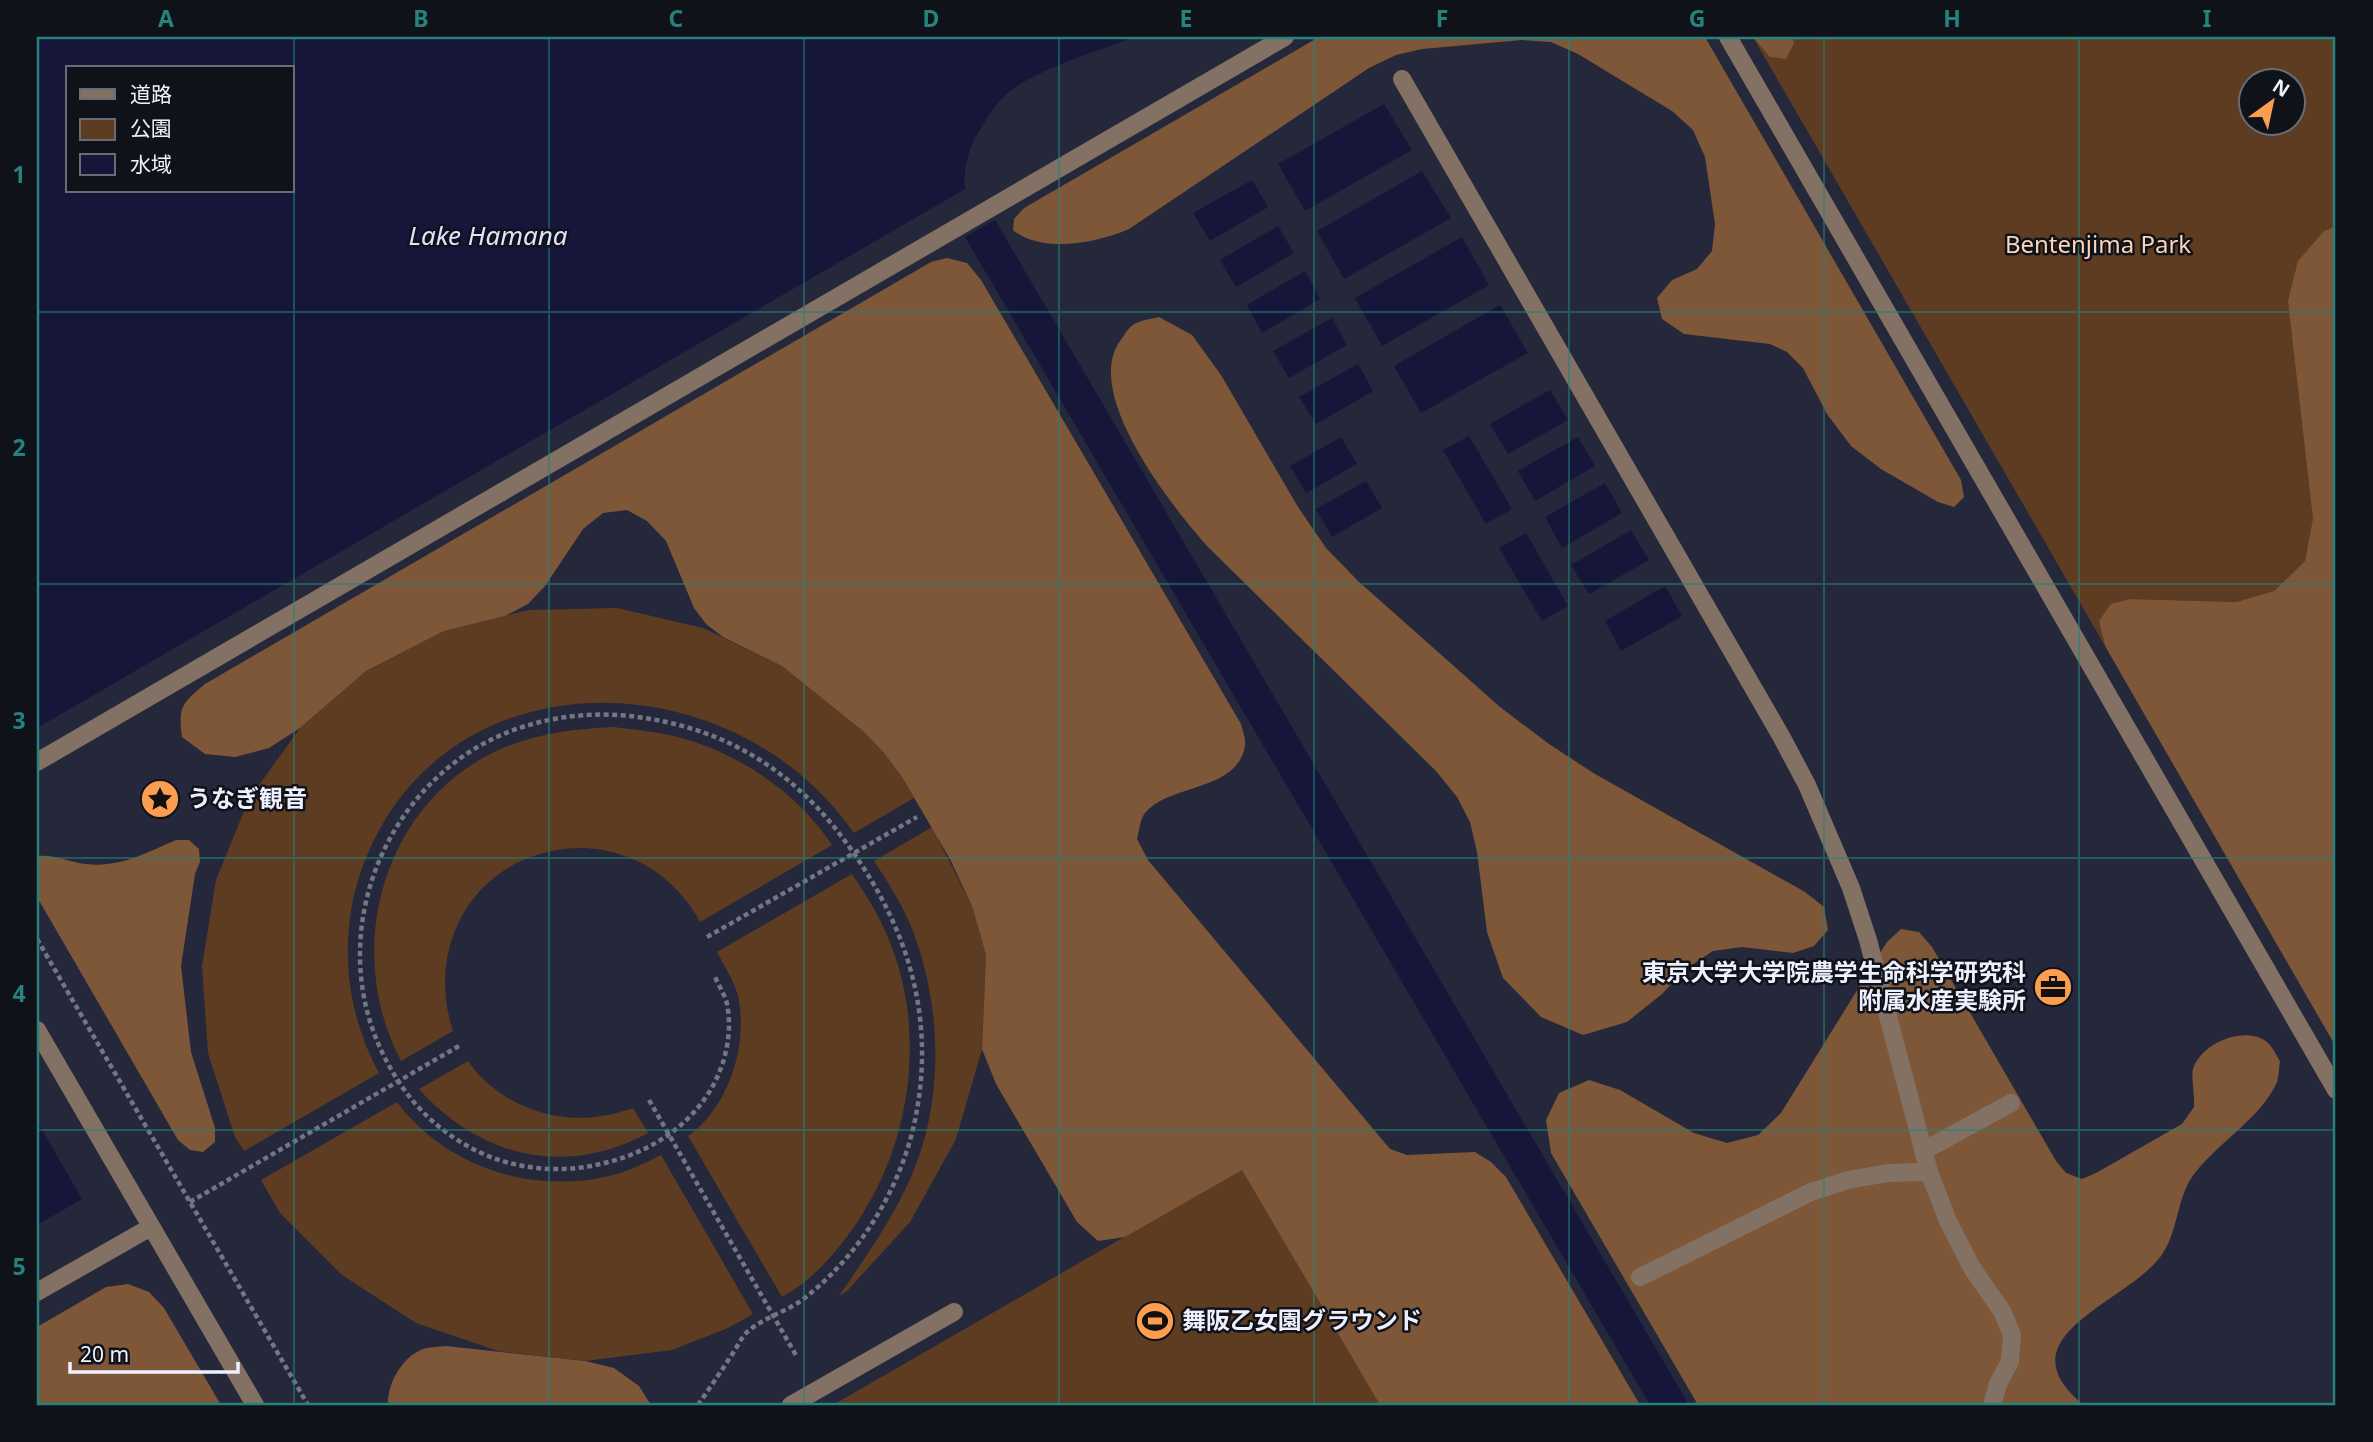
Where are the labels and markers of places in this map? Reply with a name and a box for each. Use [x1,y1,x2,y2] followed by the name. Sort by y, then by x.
[139,778,181,820] place icon: うなぎ観音
[187,781,307,814] place label: うなぎ観音
[1642,955,2026,1016] place label: 東京大学大学院農学生命科学研究科 附属水産実験所
[2032,966,2074,1008] office icon: 東京大学大学院農学生命科学研究科 附属水産実験所
[1134,1300,1176,1342] sports icon: 舞阪乙女園グラウンド
[1182,1303,1422,1336] place label: 舞阪乙女園グラウンド

